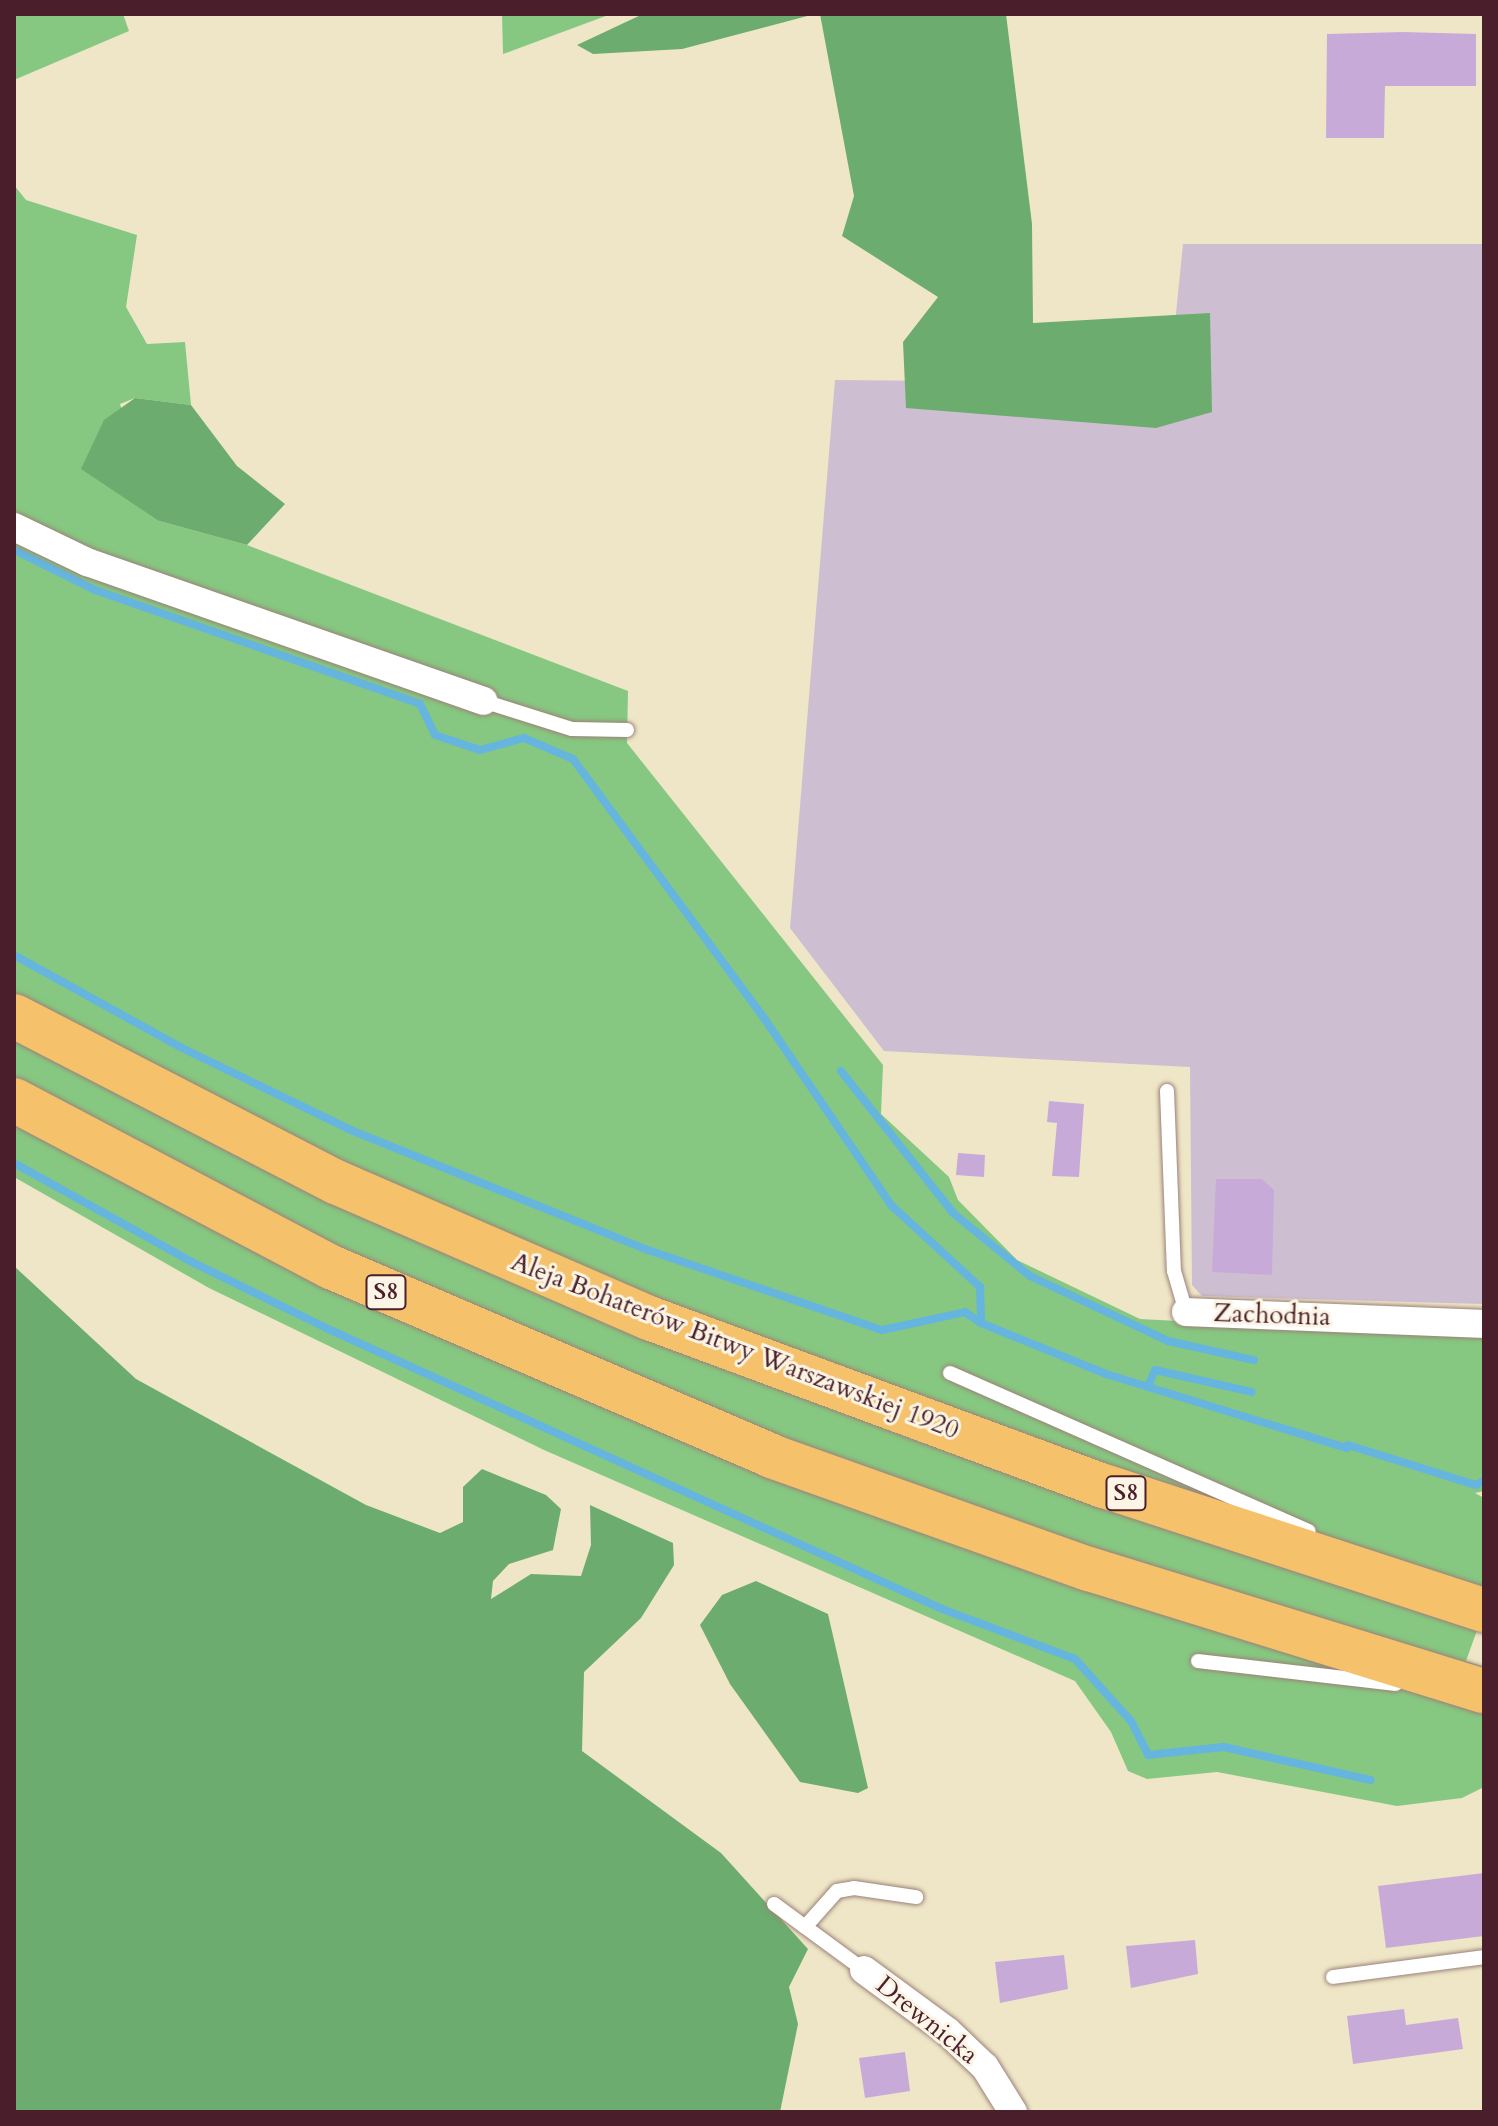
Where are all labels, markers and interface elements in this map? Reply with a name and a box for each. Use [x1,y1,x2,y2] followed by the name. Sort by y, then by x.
[507,1246,963,1446] street label: Aleja Bohaterów Bitwy Warszawskiej 1920
[364,1272,408,1312] road number: S8
[1213,1297,1331,1333] street label: Zachodnia
[1104,1473,1148,1513] road number: S8
[870,1969,984,2071] street label: Drewnicka

